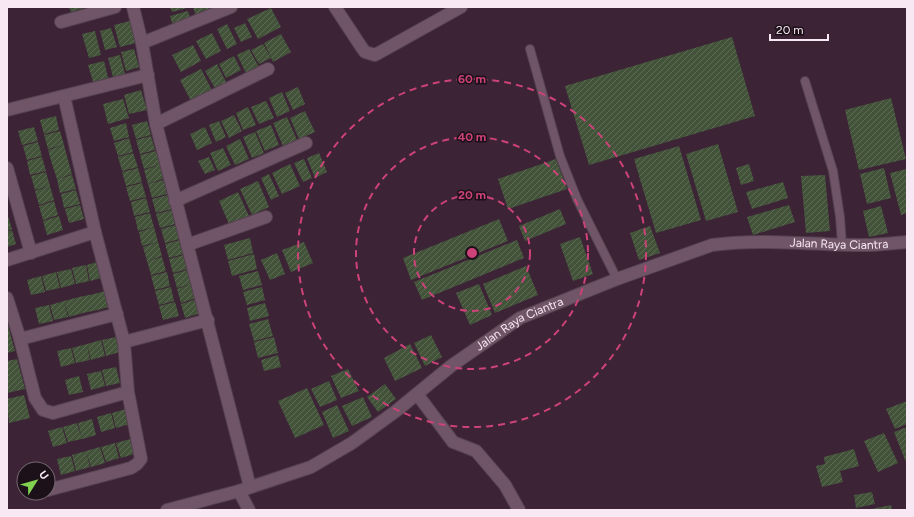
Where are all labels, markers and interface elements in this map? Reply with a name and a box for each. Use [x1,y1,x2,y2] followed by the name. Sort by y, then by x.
[770,16,828,42] scale bar
[776,23,804,37] text: 20 m
[458,72,486,86] text: 60 m
[458,130,486,144] text: 40 m
[458,188,486,202] text: 20 m
[789,235,889,252] street label: Jalan Raya Ciantra
[465,246,479,260] centre of rings
[473,294,565,354] street label: Jalan Raya Ciantra
[16,461,56,501] north arrow
[36,468,51,482] text: U

